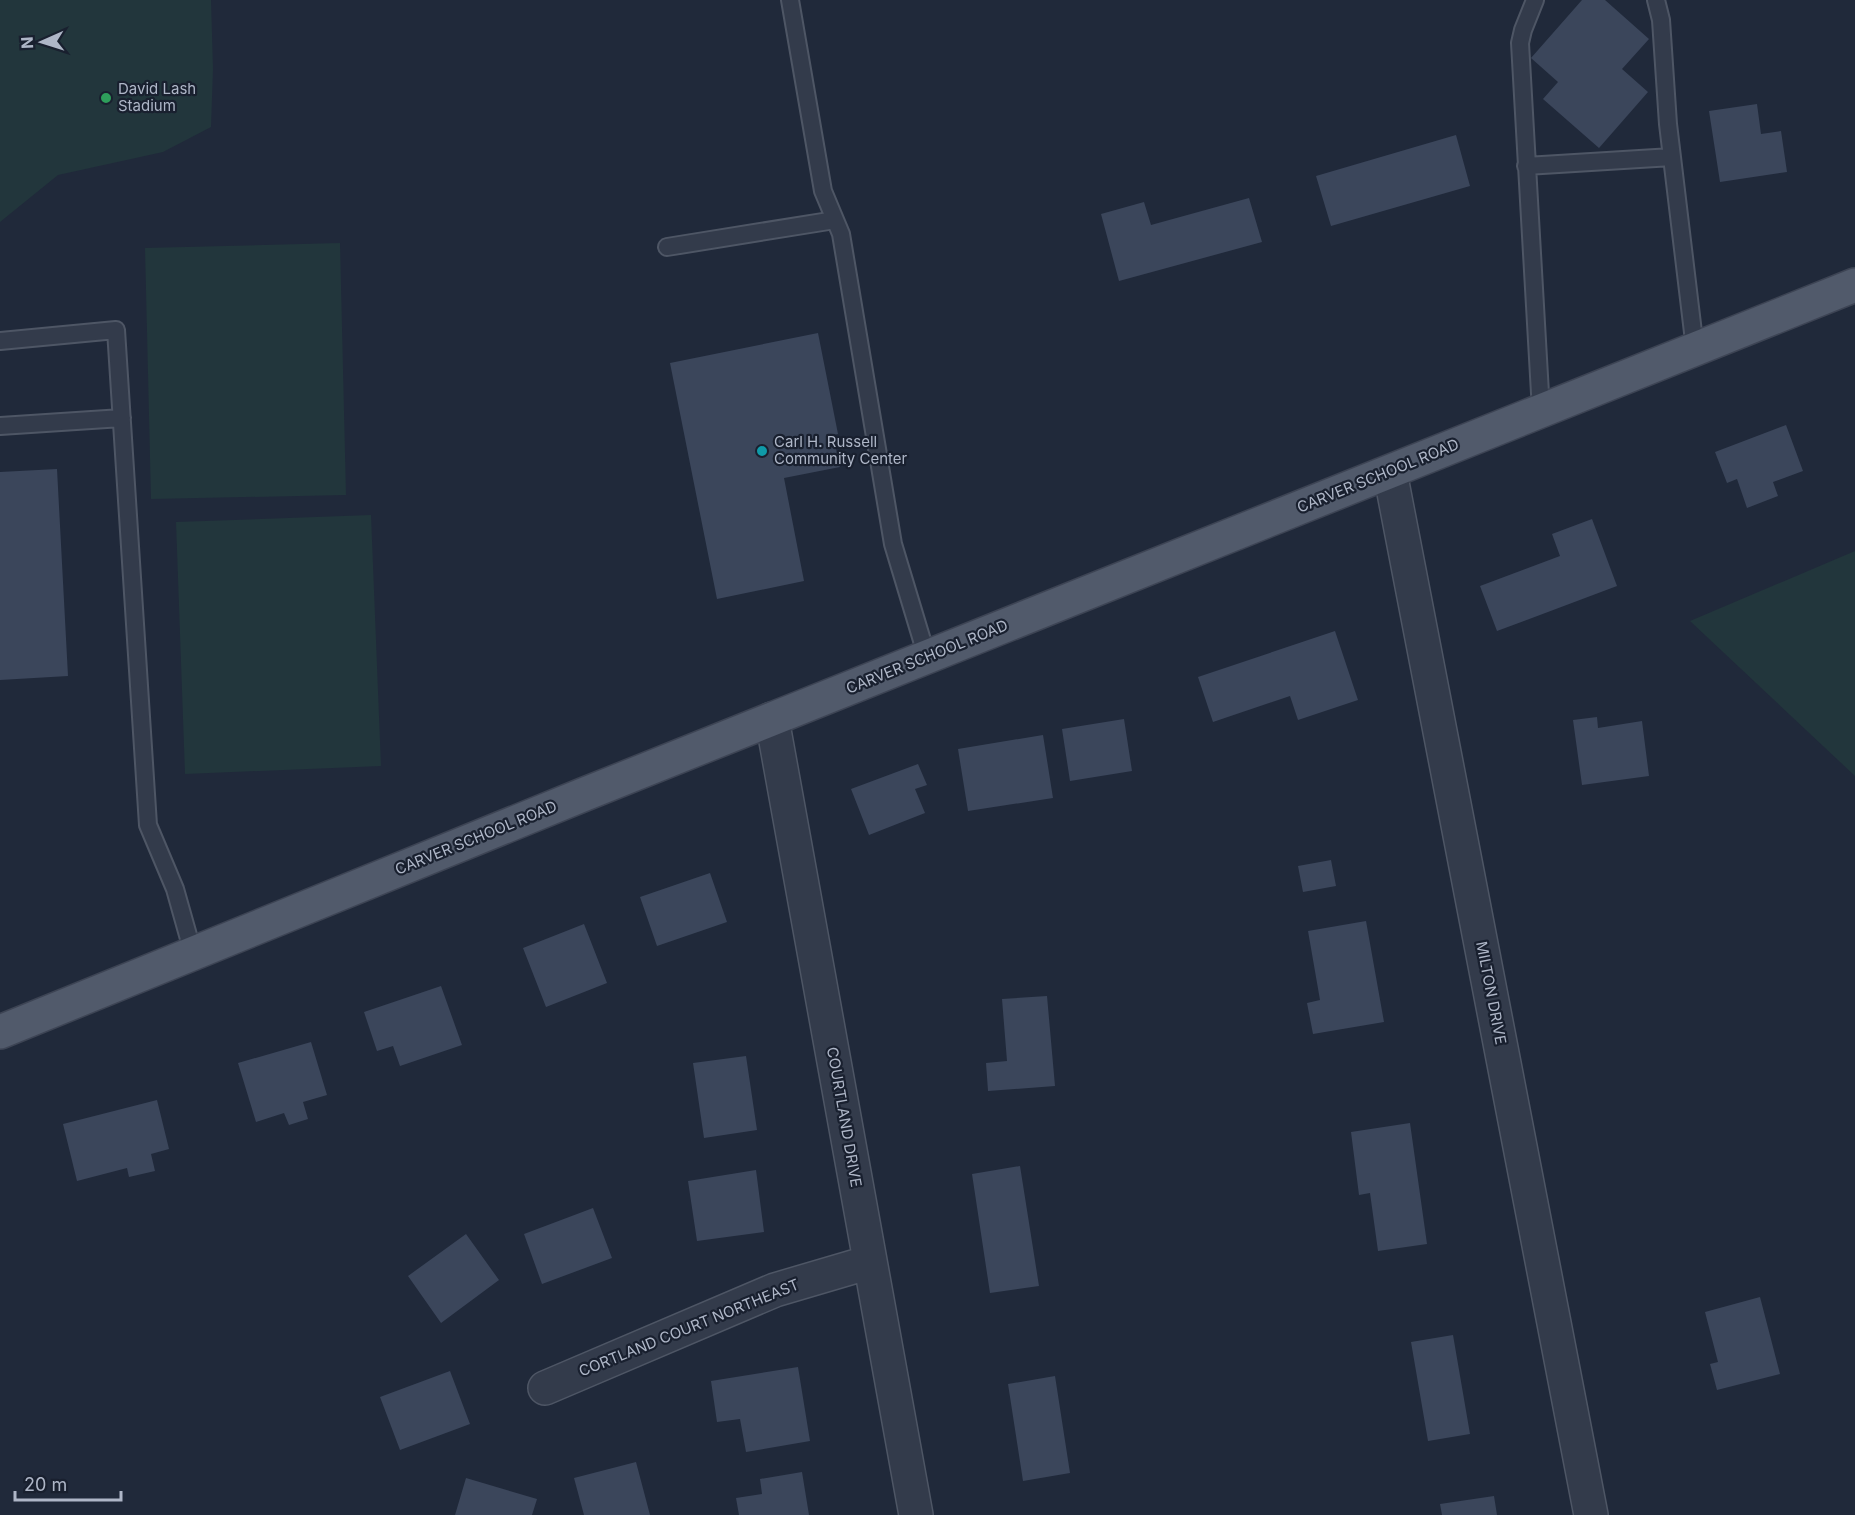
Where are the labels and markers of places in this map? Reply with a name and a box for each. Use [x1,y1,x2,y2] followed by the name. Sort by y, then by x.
[118,79,196,115] place label: David Lash Stadium
[99,91,113,105] marker: David Lash Stadium
[774,432,908,468] place label: Carl H. Russell Community Center
[755,444,769,458] marker: Carl H. Russell Community Center

